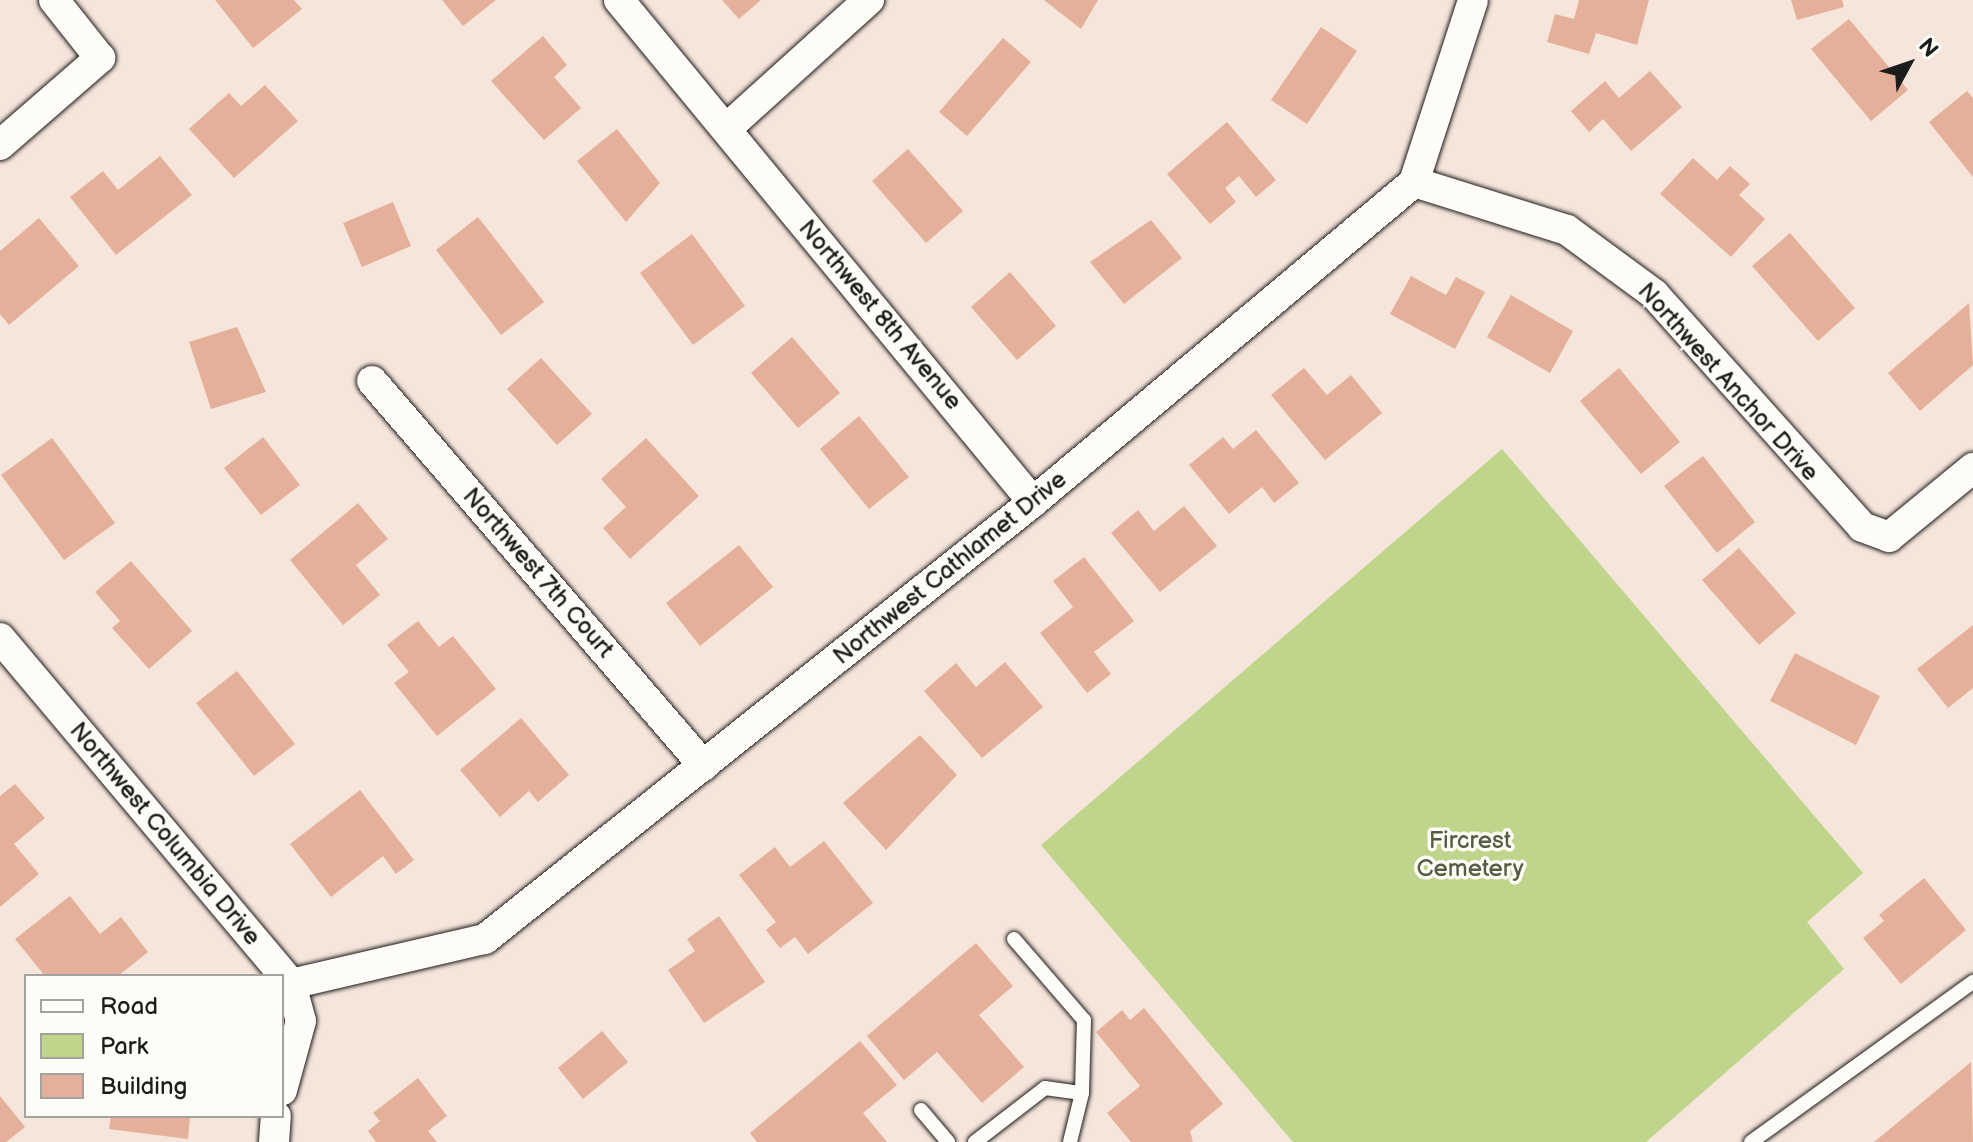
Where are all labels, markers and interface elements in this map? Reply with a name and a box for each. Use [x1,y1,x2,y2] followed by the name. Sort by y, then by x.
[1869,24,1949,104] north arrow
[1912,33,1943,63] text: N
[792,214,968,416] street label: Northwest 8th Avenue
[1632,277,1824,487] street label: Northwest Anchor Drive
[828,465,1072,671] street label: Northwest Cathlamet Drive
[456,482,620,664] street label: Northwest 7th Court
[63,717,267,951] street label: Northwest Columbia Drive
[1417,827,1523,883] park label: Fircrest Cemetery
[24,974,284,1118] legend
[100,992,158,1021] text: Road
[100,1032,148,1061] text: Park
[100,1072,187,1101] text: Building

